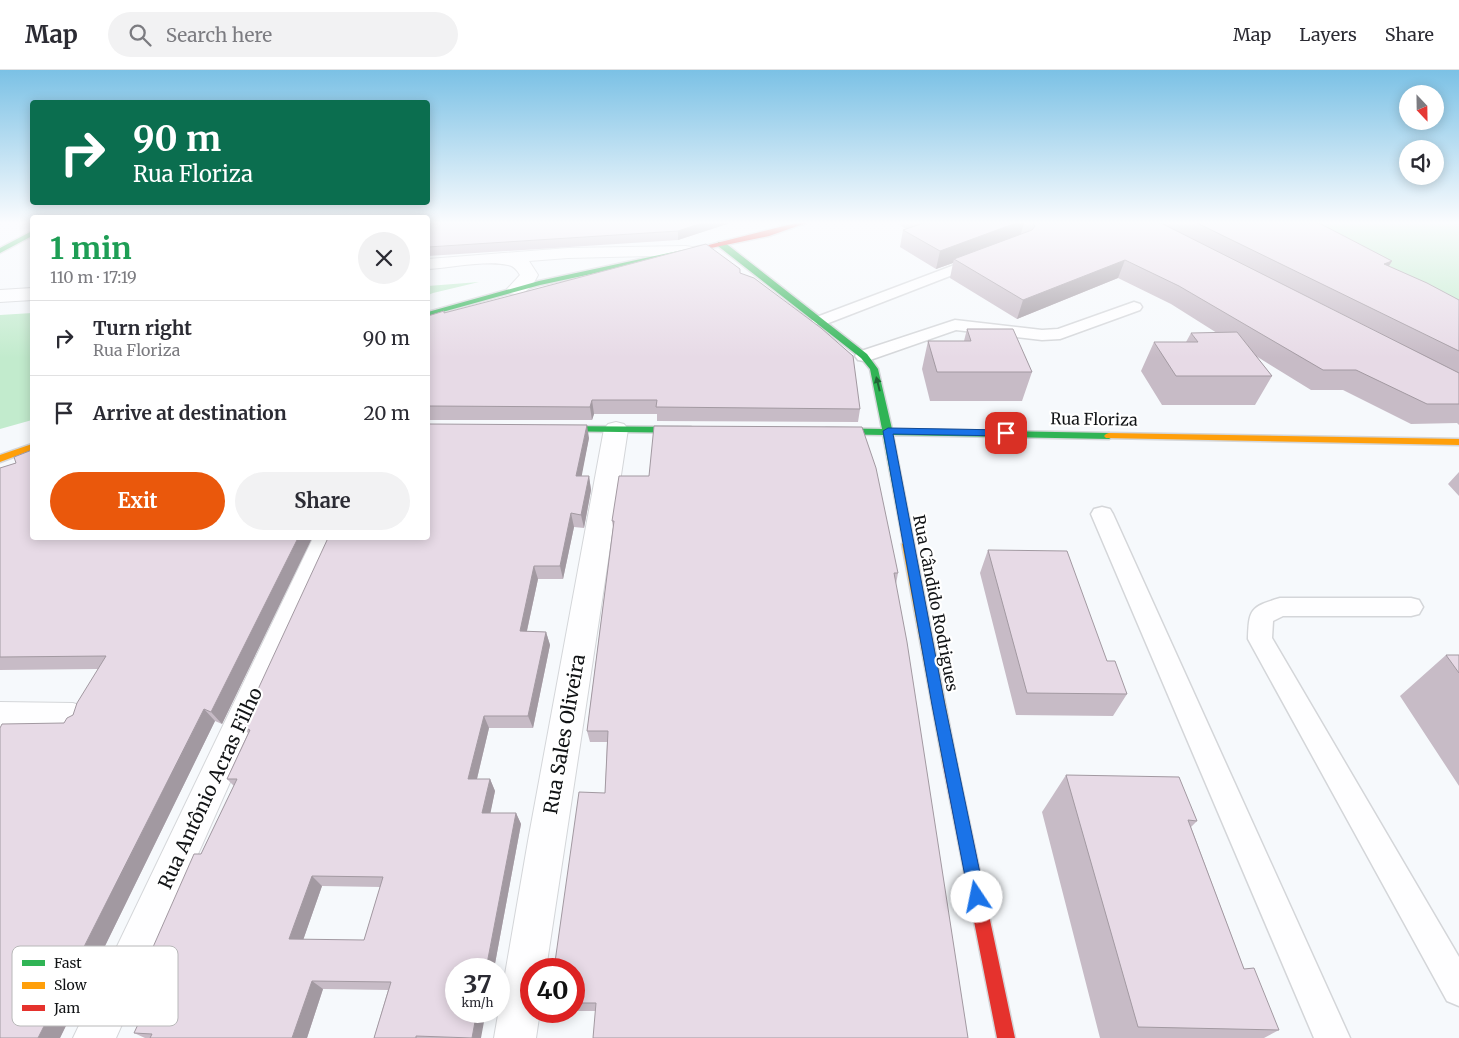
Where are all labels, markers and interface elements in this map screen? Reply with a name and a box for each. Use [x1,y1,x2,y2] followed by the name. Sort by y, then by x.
[108,12,458,57] search box
[25,19,78,50] text: Map
[126,21,154,49] icon: search
[166,23,272,47] text: Search here
[1233,23,1271,46] text: Map
[1299,23,1357,46] text: Layers
[1385,23,1434,46] text: Share
[1399,85,1444,130] north arrow
[1399,85,1444,185] map controls
[133,117,221,161] text: 90 m
[50,120,115,185] icon: right
[1399,140,1444,185] button: sound
[133,160,253,188] text: Rua Floriza
[50,229,132,267] text: 1 min
[358,232,410,284] button: close
[50,267,137,287] text: 110 m · 17:19
[93,316,192,340] text: Turn right
[50,324,78,352] icon: right
[363,326,410,350] text: 90 m
[93,340,180,360] text: Rua Floriza
[874,376,882,391] one-way arrow
[50,399,78,427] icon: arrive
[93,401,287,425] text: Arrive at destination
[363,401,410,425] text: 20 m
[1050,408,1138,430] street label: Rua Floriza
[985,412,1027,454] pin
[992,419,1020,447] icon: arrive
[50,472,225,530] button: Exit
[235,472,410,530] button: Share
[909,513,963,693] street label: Rua Cândido Rodrigues
[538,652,590,816] street label: Rua Sales Oliveira
[153,683,267,893] street label: Rua Antônio Acras Filho
[950,870,1002,922] position arrow
[12,946,178,1026] legend
[54,954,82,972] text: Fast
[520,958,585,1023] speed limit sign: 40
[463,968,492,1000] text: 37
[54,976,87,994] text: Slow
[462,995,493,1010] text: km/h
[53,999,80,1017] text: Jam

